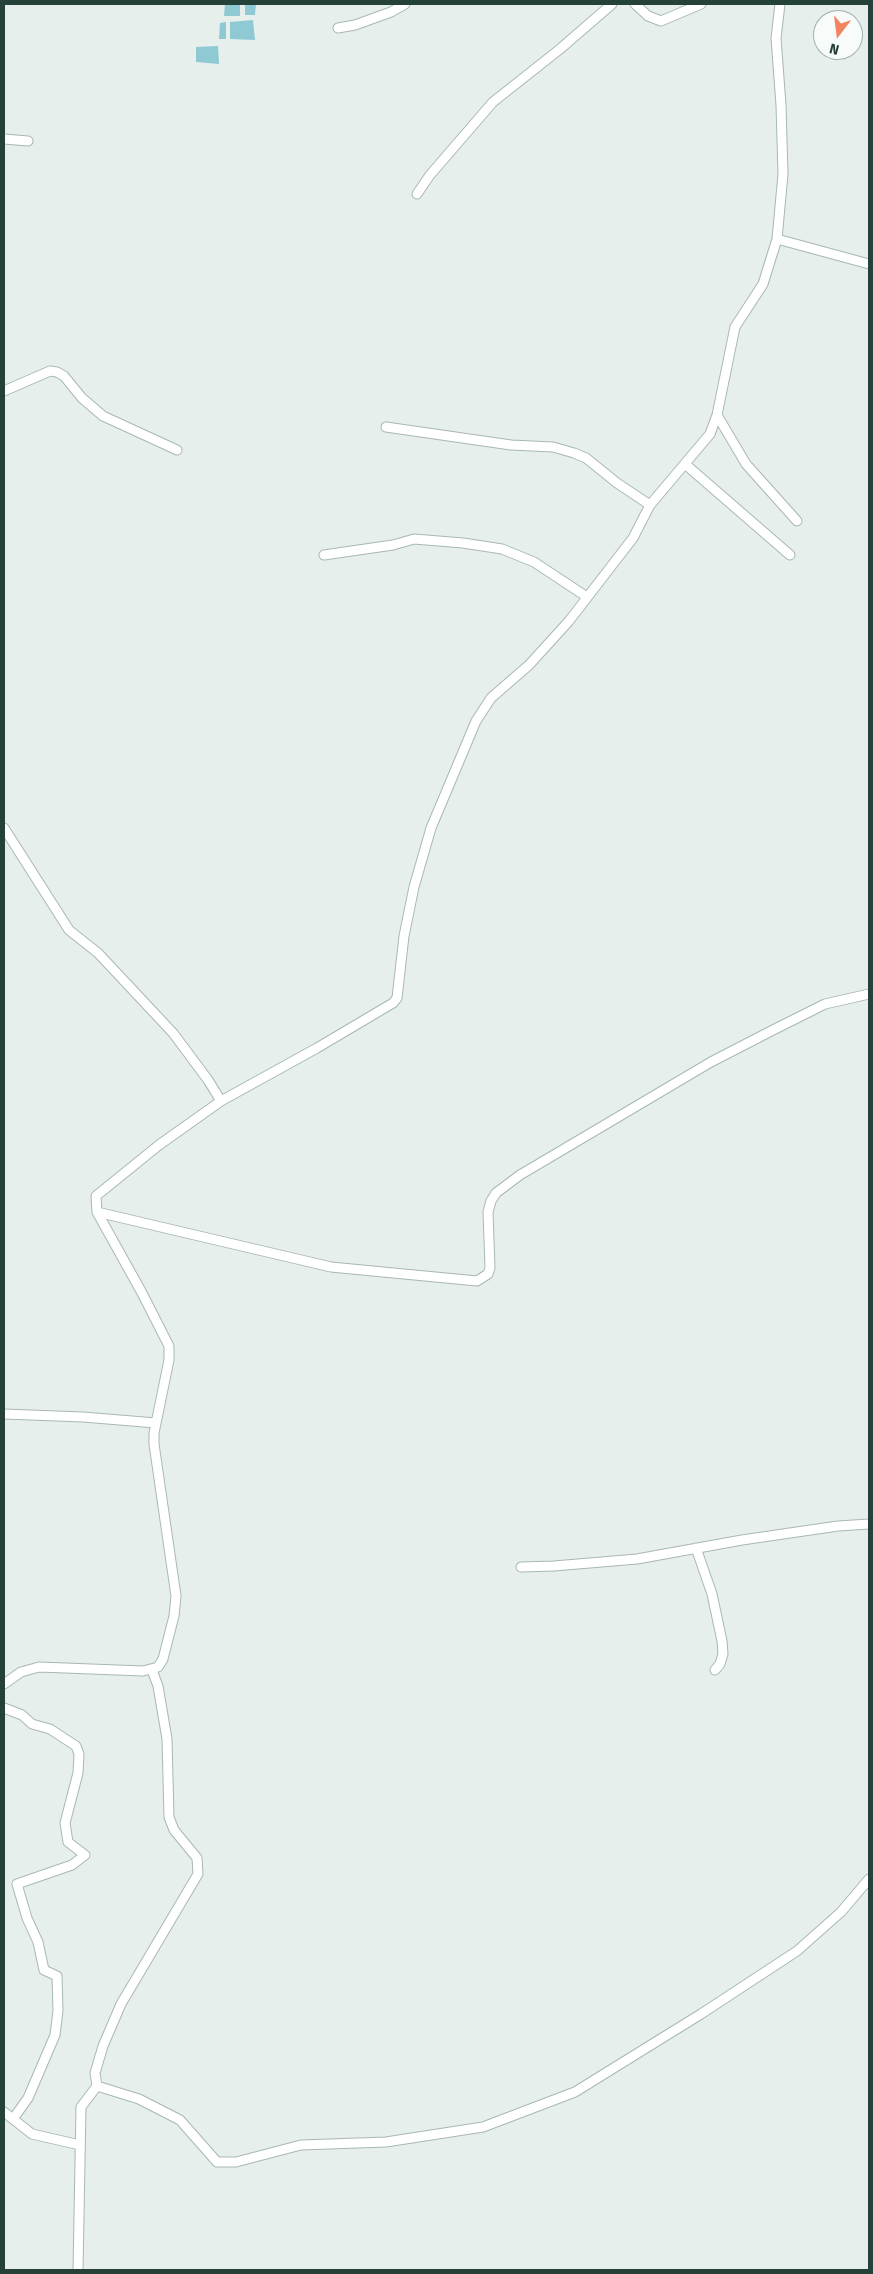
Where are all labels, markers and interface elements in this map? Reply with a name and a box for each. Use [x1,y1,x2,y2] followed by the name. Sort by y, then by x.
[813,10,863,60] north arrow
[828,40,841,58] text: N

